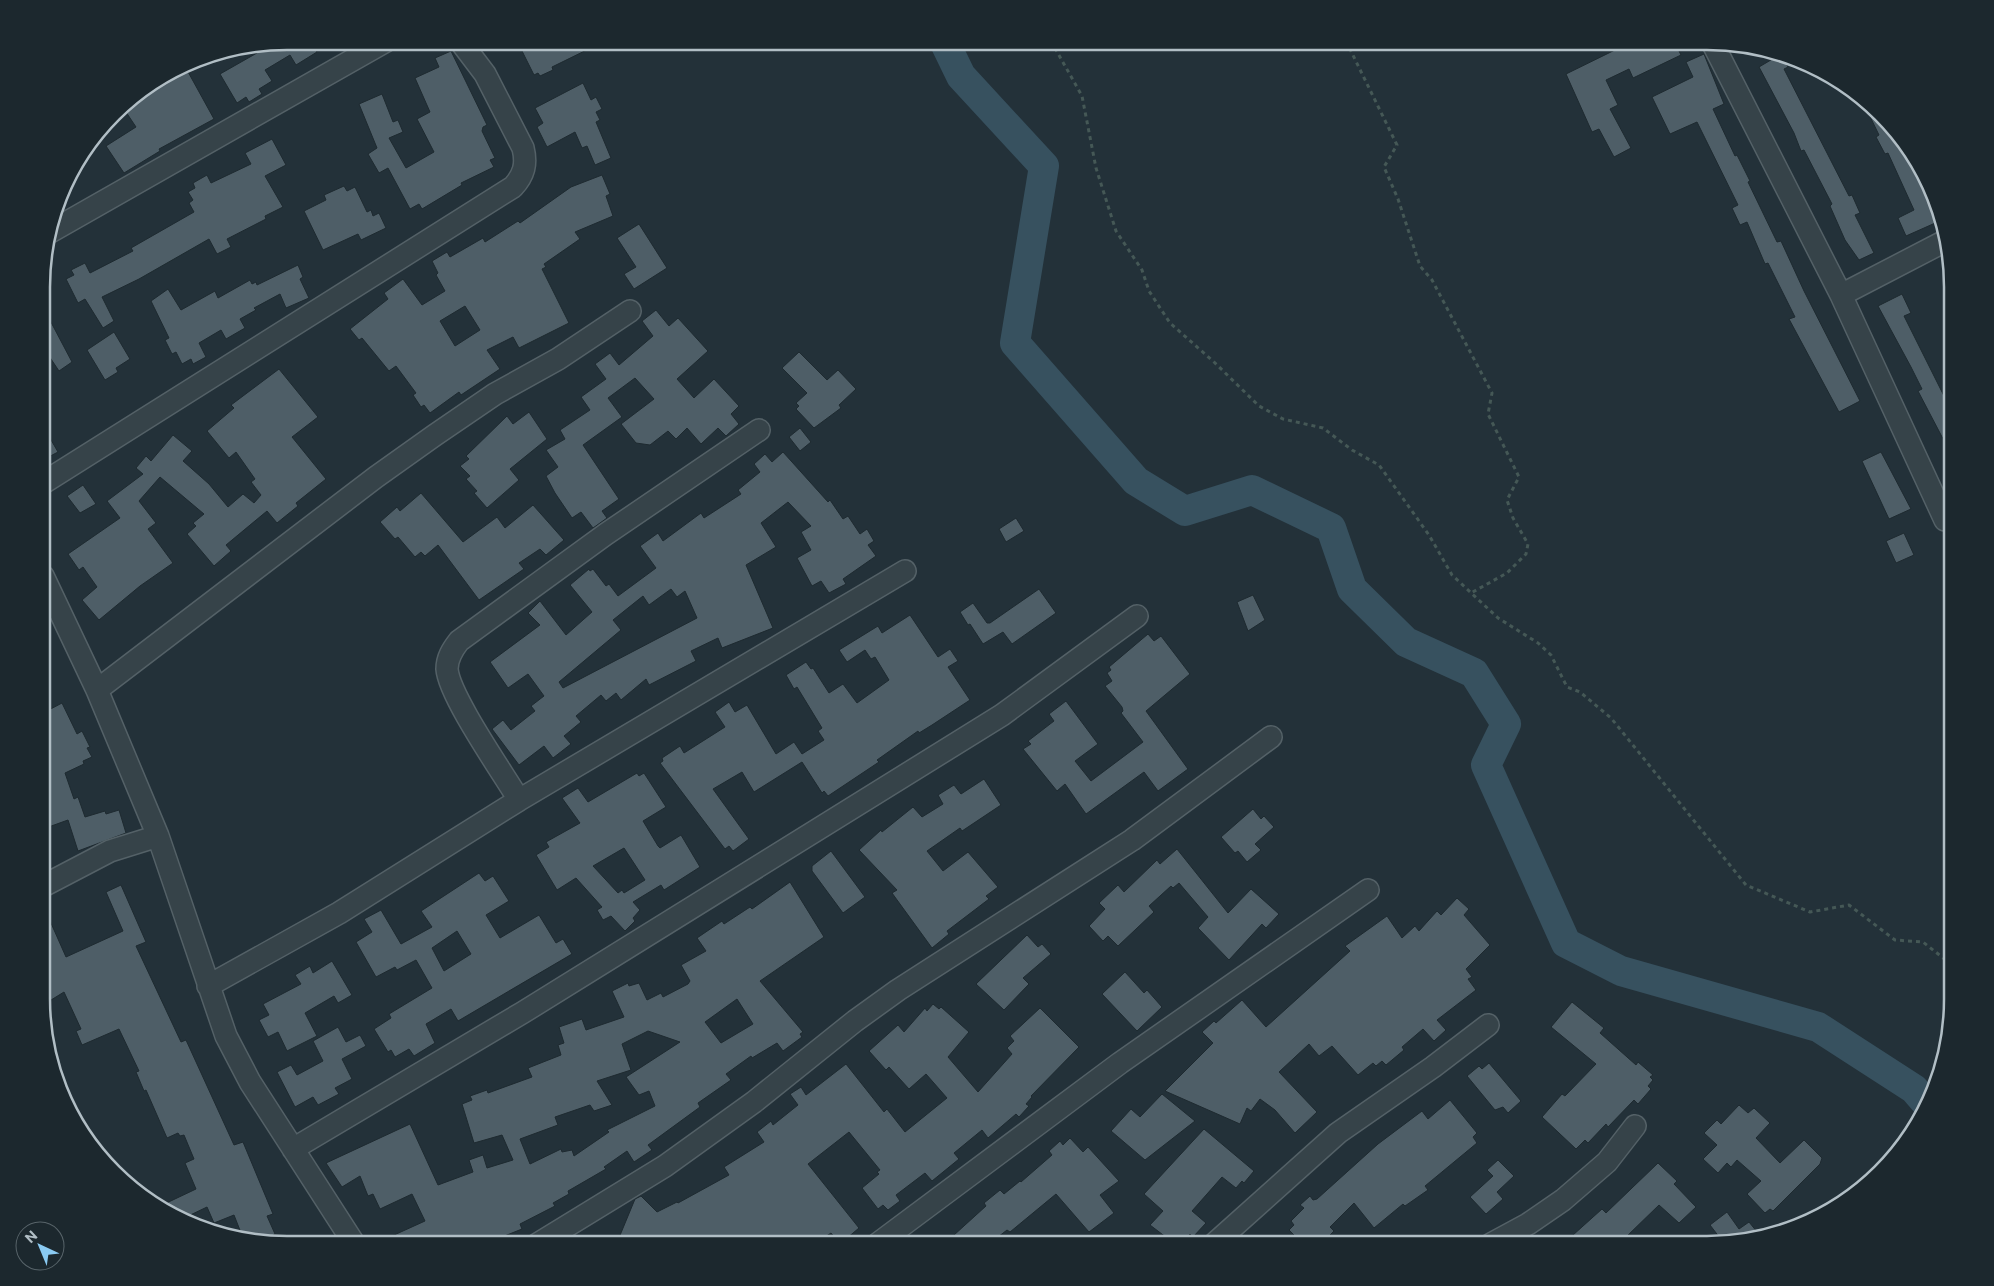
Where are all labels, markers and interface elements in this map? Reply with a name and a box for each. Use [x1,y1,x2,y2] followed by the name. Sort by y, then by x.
[15,1221,65,1271] north arrow
[21,1227,40,1246] text: N

